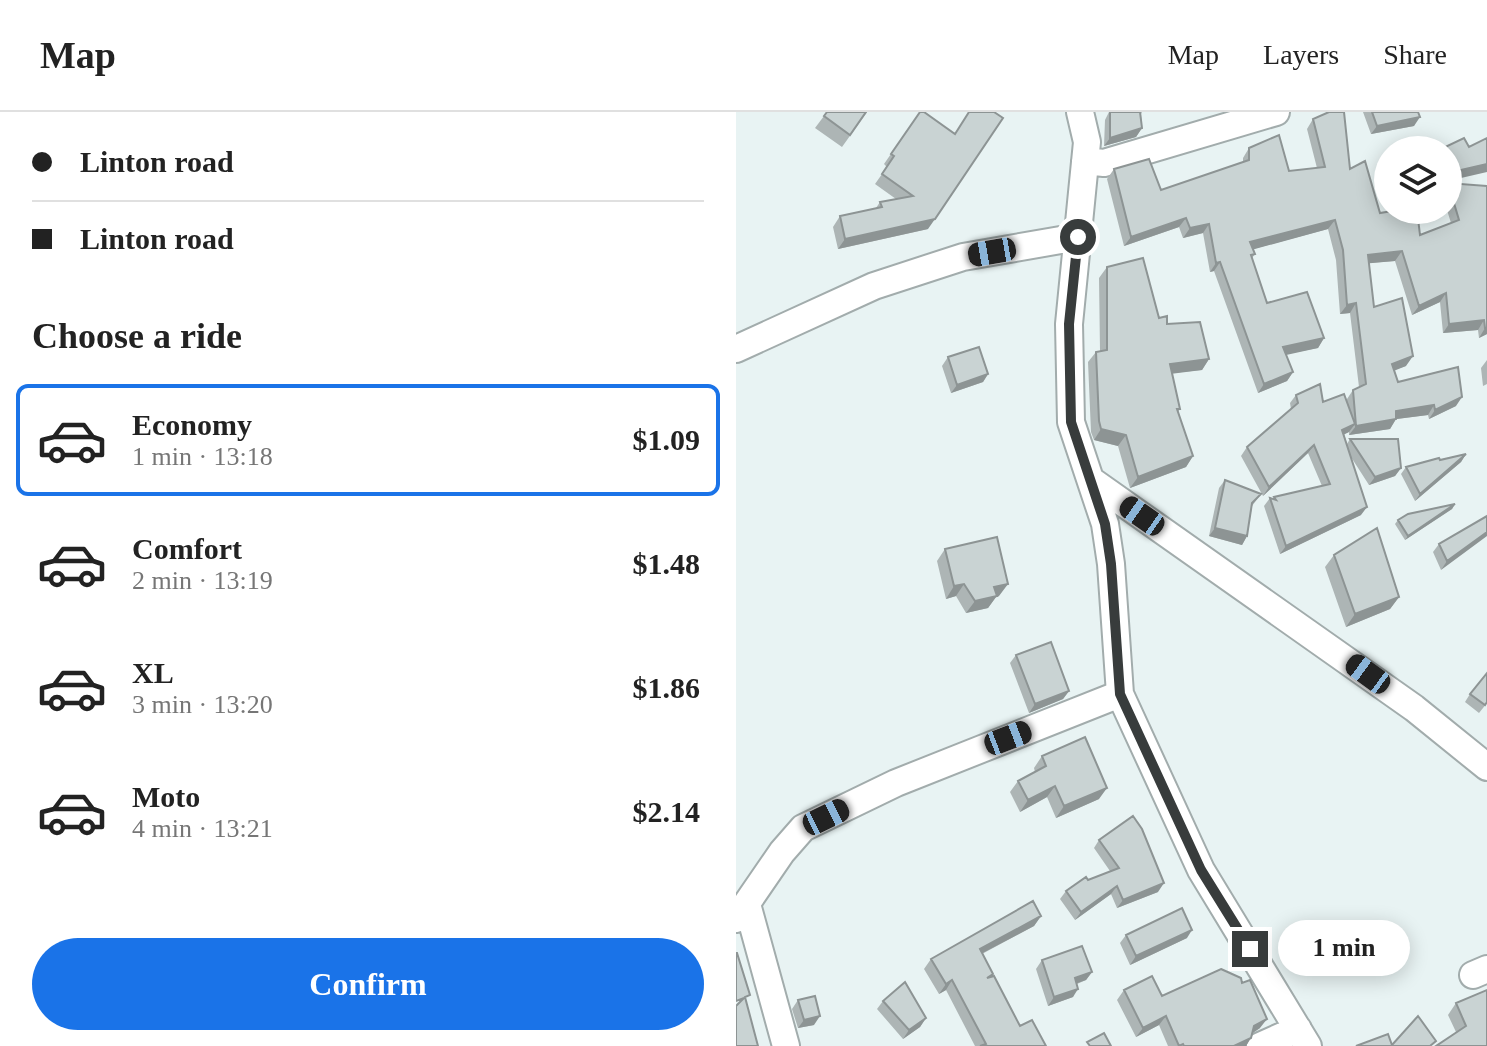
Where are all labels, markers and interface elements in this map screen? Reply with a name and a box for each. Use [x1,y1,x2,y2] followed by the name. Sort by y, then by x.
[40,34,116,76] text: Map
[1168,39,1219,70] text: Map
[1263,39,1339,70] text: Layers
[1383,39,1447,70] text: Share
[1374,136,1462,224] map controls
[1374,136,1462,224] button: layers
[80,145,234,178] text: Linton road
[1060,219,1096,255] route start
[80,222,234,255] text: Linton road
[966,236,1018,268] car
[32,316,242,356] text: Choose a ride
[36,404,108,476] icon: car
[132,408,252,441] text: Economy
[633,423,700,456] text: $1.09
[132,442,273,471] text: 1 min · 13:18
[1115,492,1169,540] car
[36,528,108,600] icon: car
[132,532,242,565] text: Comfort
[633,547,700,580] text: $1.48
[132,566,273,595] text: 2 min · 13:19
[1342,650,1394,698] car
[36,652,108,724] icon: car
[132,656,174,689] text: XL
[633,671,700,704] text: $1.86
[132,690,273,719] text: 3 min · 13:20
[981,718,1035,758] car
[36,776,108,848] icon: car
[132,780,200,813] text: Moto
[633,795,700,828] text: $2.14
[799,796,853,838] car
[132,814,273,843] text: 4 min · 13:21
[1278,921,1410,977] callout: 1 min
[1232,931,1268,967] route end
[1313,933,1375,962] text: 1 min
[32,938,704,1030] button: Confirm

